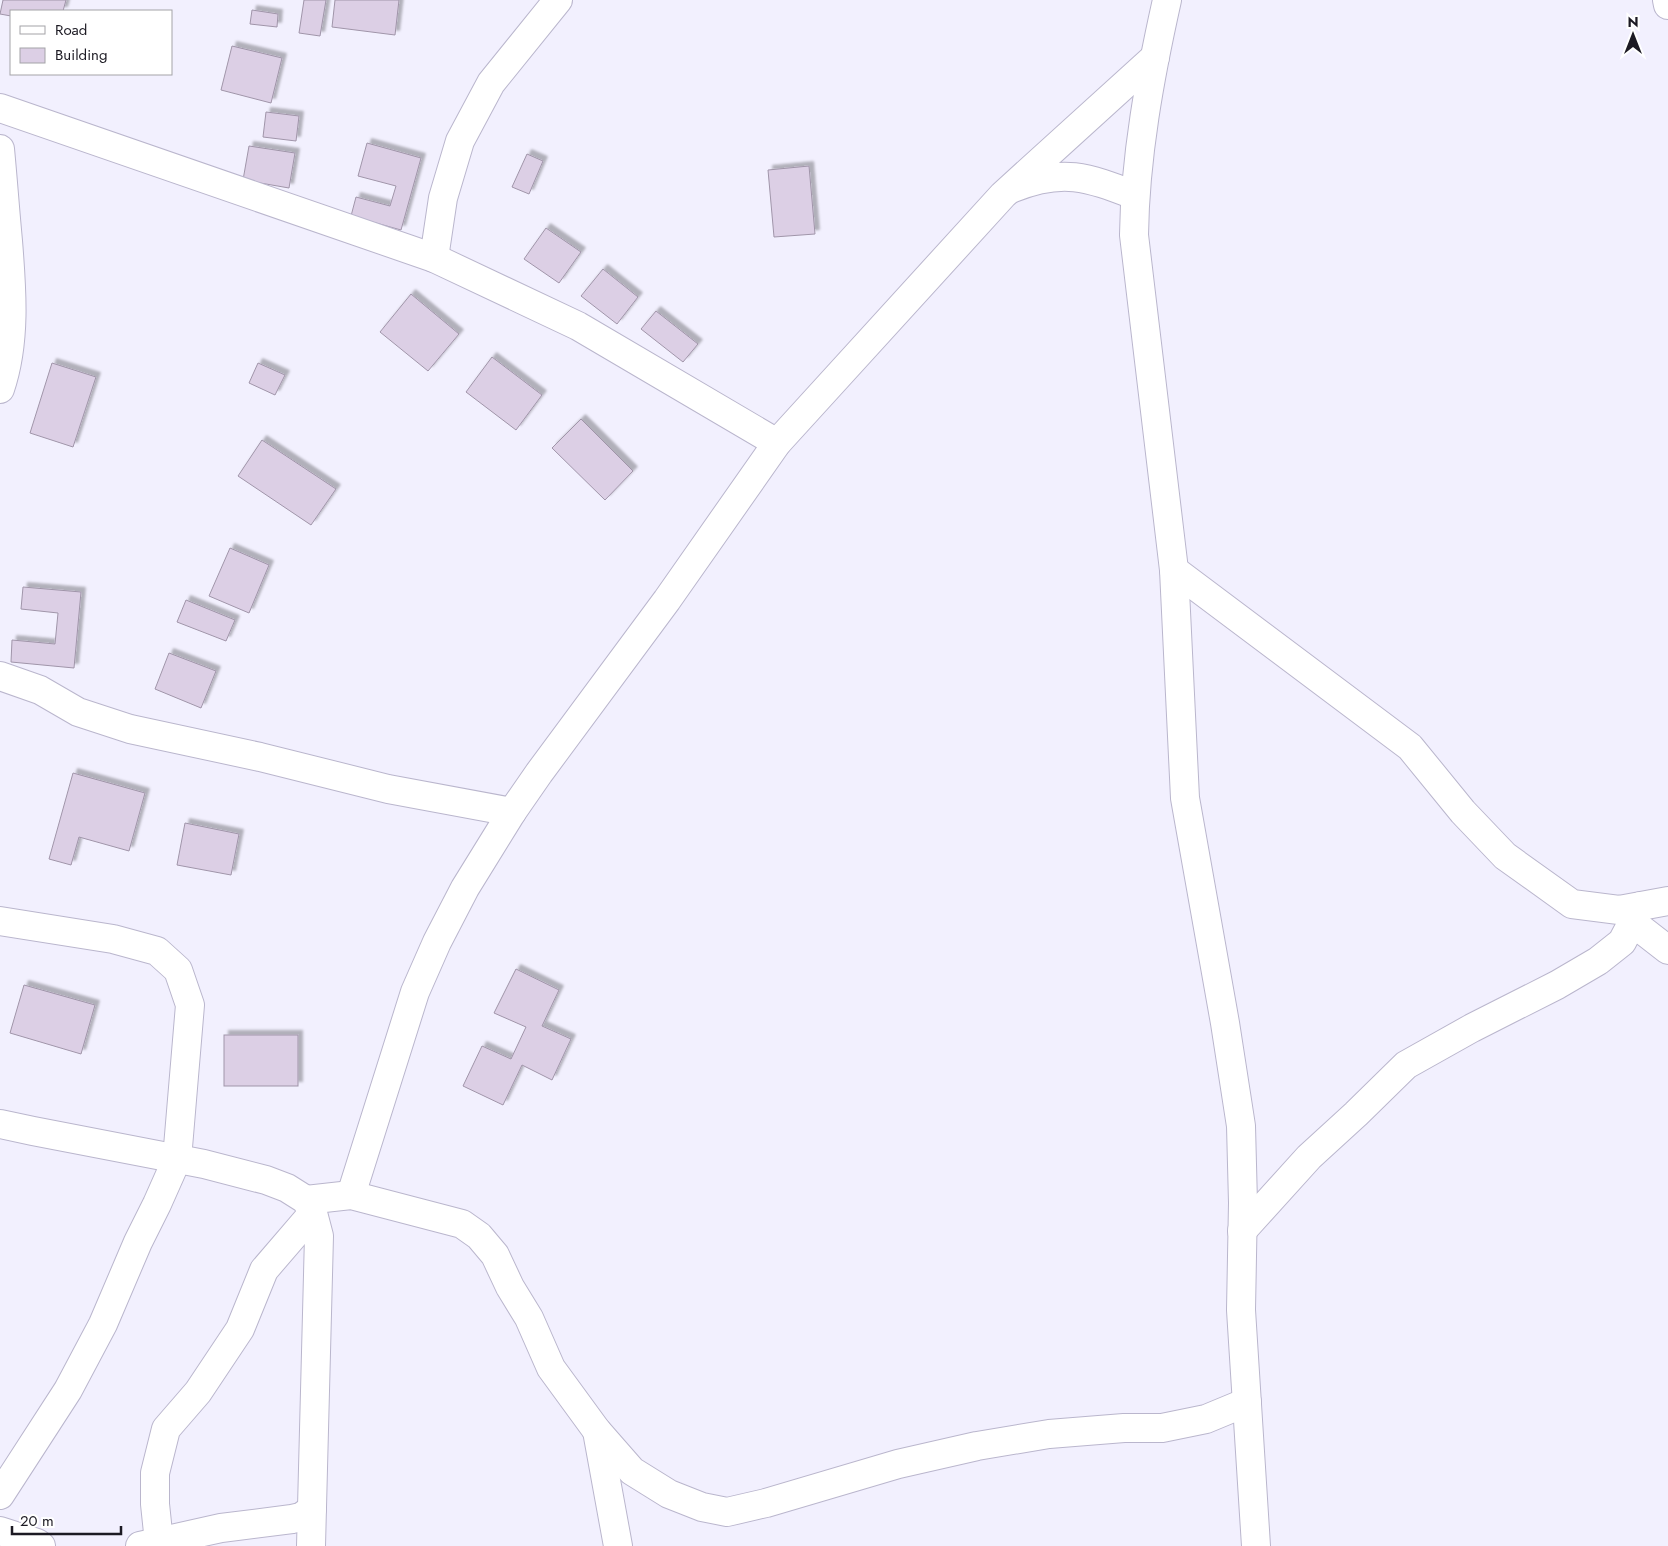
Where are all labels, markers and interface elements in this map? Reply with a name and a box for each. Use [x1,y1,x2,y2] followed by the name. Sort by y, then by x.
[10,10,172,75] legend
[1608,10,1658,60] north arrow
[1627,12,1639,32] text: N
[55,19,87,41] text: Road
[55,44,107,66] text: Building
[12,1504,121,1536] scale bar
[20,1510,54,1532] text: 20 m

